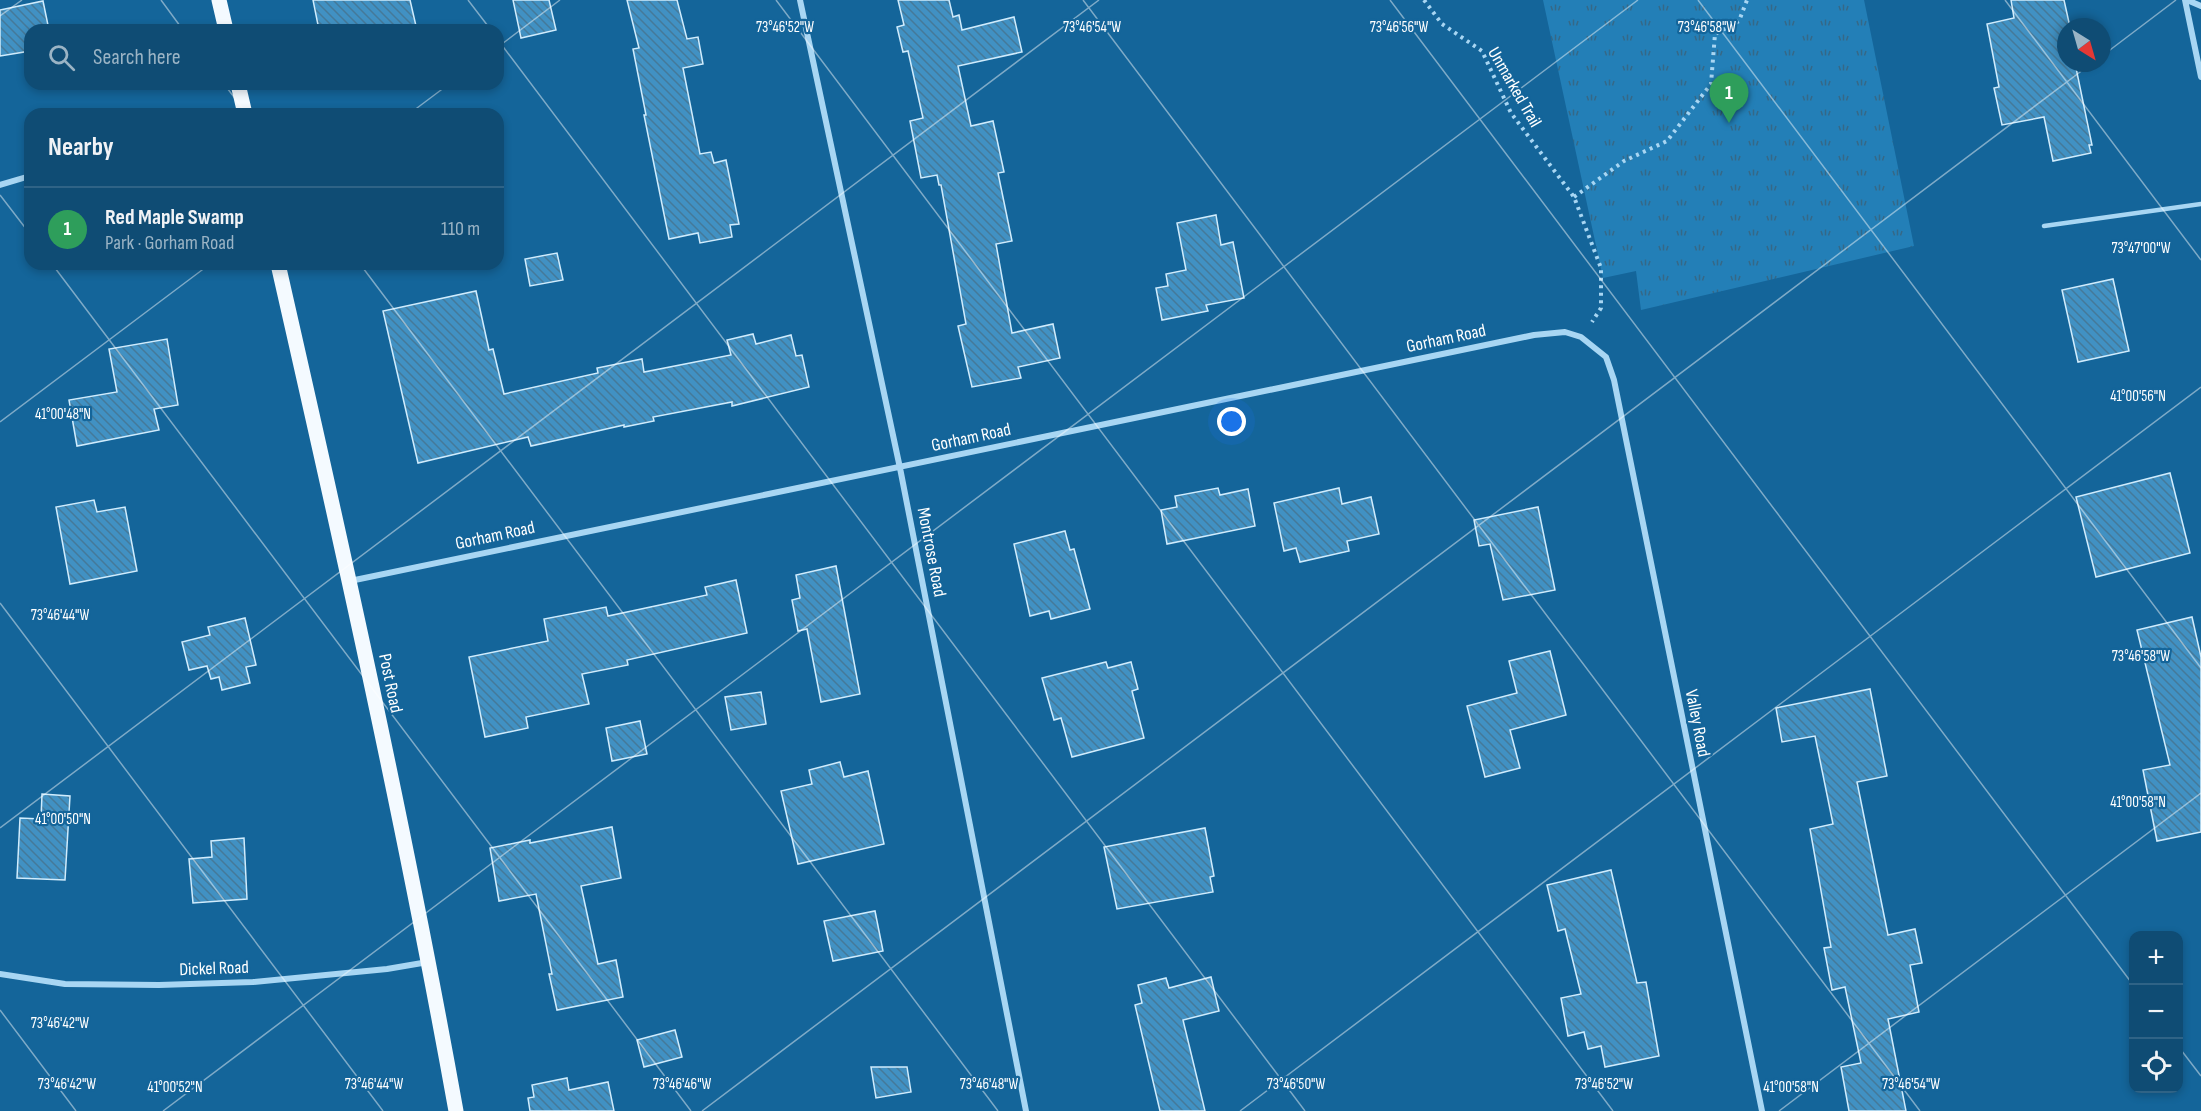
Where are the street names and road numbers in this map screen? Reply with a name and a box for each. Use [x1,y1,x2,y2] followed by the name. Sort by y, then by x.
[1483,43,1546,131] street label: Unmarked Trail
[1404,320,1488,357] street label: Gorham Road
[929,419,1013,456] street label: Gorham Road
[913,506,950,598] street label: Montrose Road
[453,517,537,554] street label: Gorham Road
[374,652,407,715] street label: Post Road
[1681,688,1714,759] street label: Valley Road
[179,957,249,980] street label: Dickel Road

